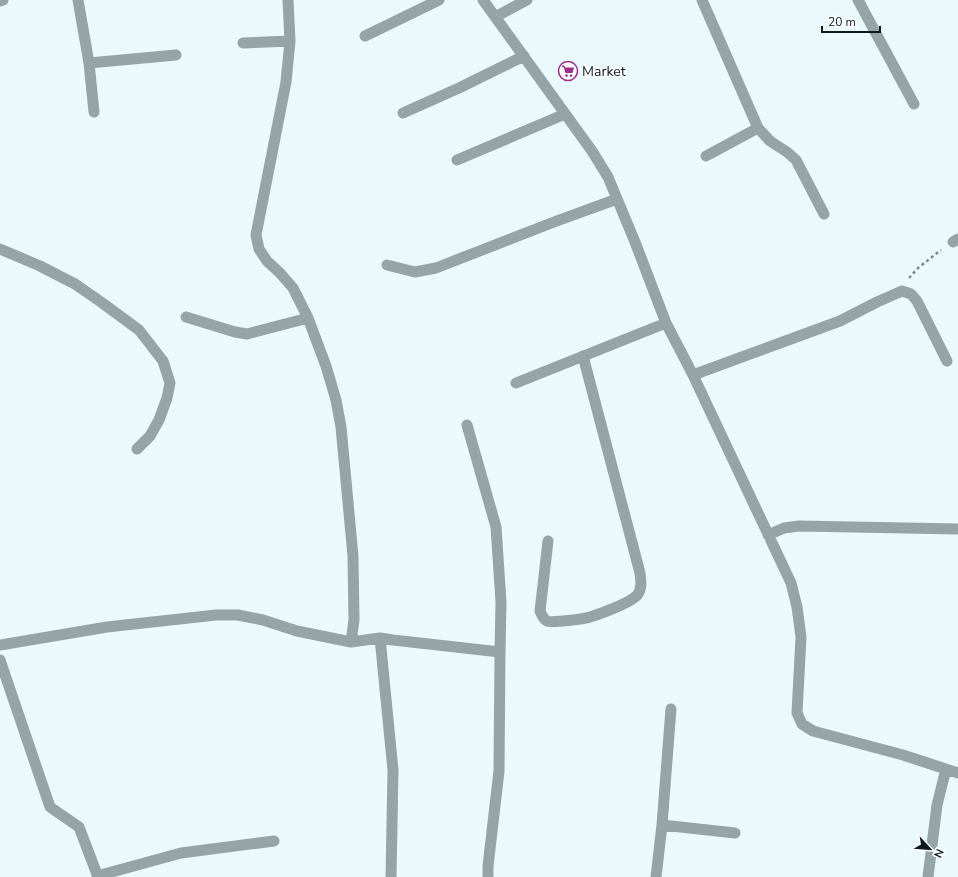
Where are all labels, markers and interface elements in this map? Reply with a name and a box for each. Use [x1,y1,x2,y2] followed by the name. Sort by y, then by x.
[822,8,880,34] scale bar
[828,14,856,30] text: 20 m
[557,60,579,82] supermarket icon: Market
[582,62,626,81] place label: Market
[910,829,950,869] north arrow
[930,846,947,860] text: N

